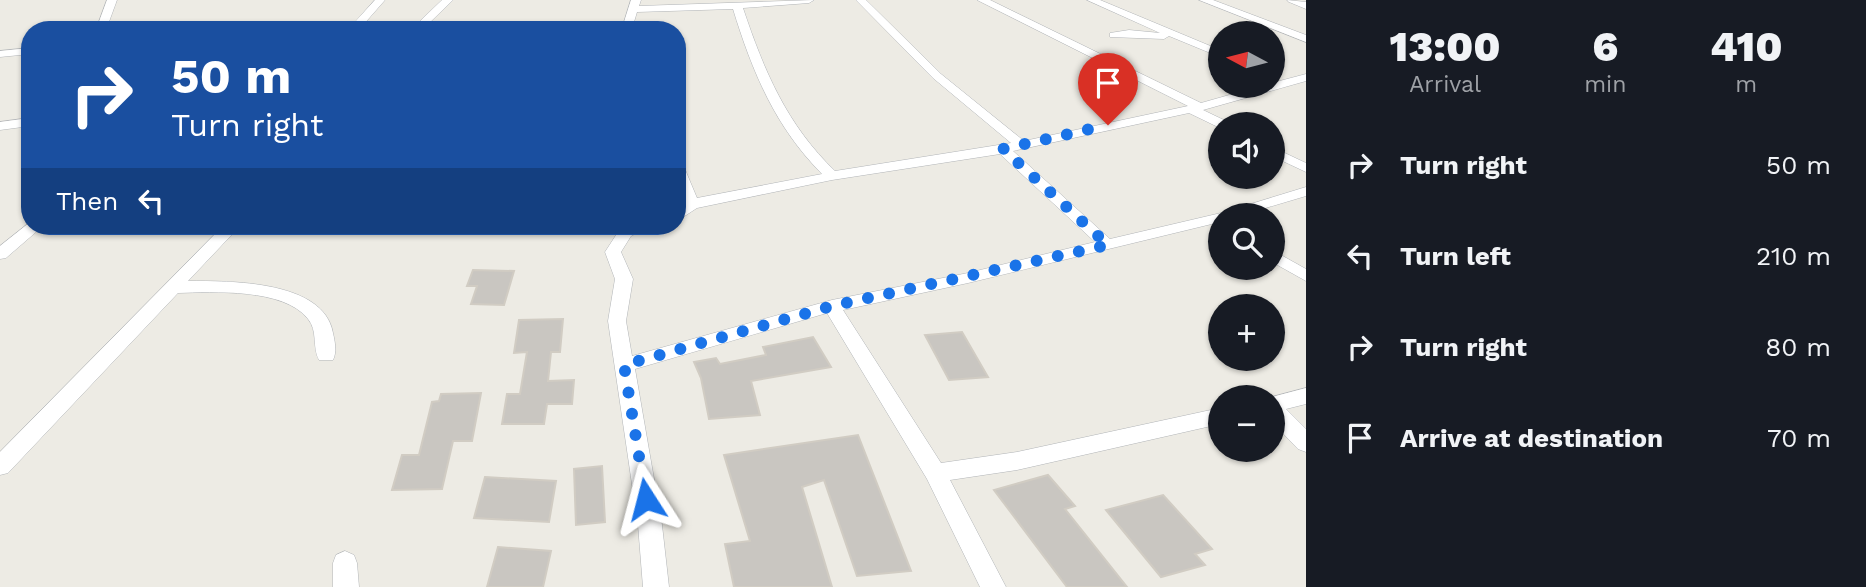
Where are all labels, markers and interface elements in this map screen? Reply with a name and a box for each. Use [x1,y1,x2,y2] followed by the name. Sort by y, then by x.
[1208,21,1284,98] north arrow
[1208,21,1285,462] map controls
[1389,22,1501,71] text: 13:00
[1592,22,1618,71] text: 6
[1710,22,1783,71] text: 410
[171,47,291,105] text: 50 m
[56,49,147,140] icon: right
[1078,53,1138,125] pin
[1089,64,1127,102] icon: arrive
[1409,71,1481,98] text: Arrival
[1584,71,1626,98] text: min
[1735,71,1757,98] text: m
[171,106,323,144] text: Turn right
[1208,112,1285,189] button: sound
[1341,146,1379,184] icon: right
[1400,150,1527,180] text: Turn right
[1766,150,1831,180] text: 50 m
[132,182,170,220] icon: left
[56,186,118,216] text: Then
[1208,203,1285,280] button: search
[1341,237,1379,275] icon: left
[1400,241,1511,271] text: Turn left
[1756,241,1831,271] text: 210 m
[1208,294,1285,371] button: +
[1341,328,1379,366] icon: right
[1400,332,1527,362] text: Turn right
[1765,332,1831,362] text: 80 m
[1208,385,1285,462] button: −
[1341,419,1379,457] icon: arrive
[1400,423,1663,453] text: Arrive at destination
[1767,423,1831,453] text: 70 m
[609,462,683,536] position arrow

